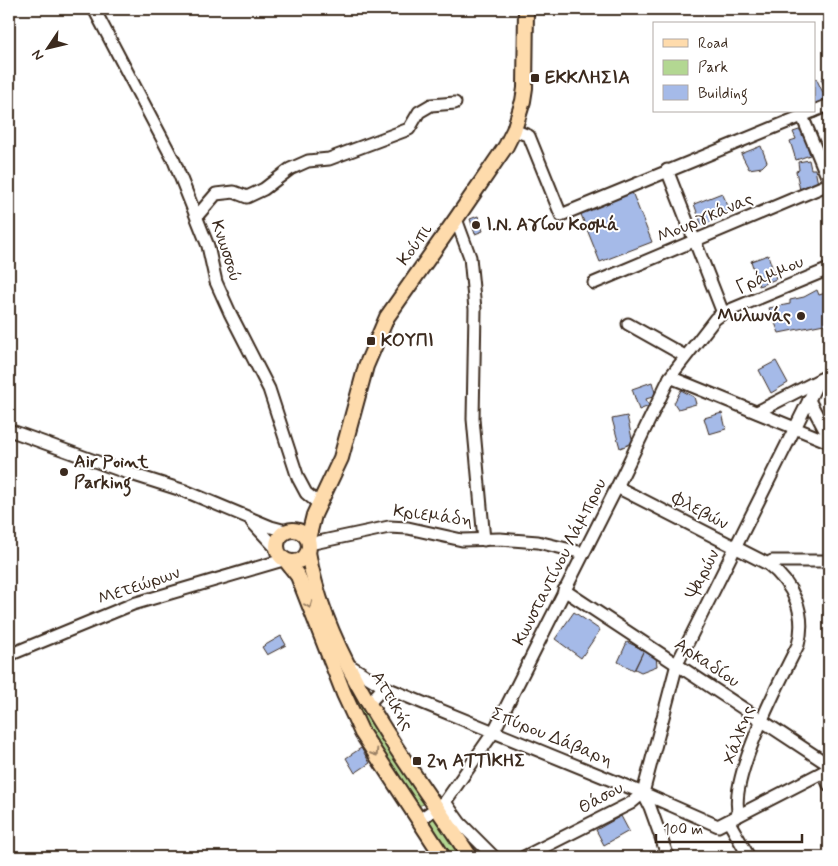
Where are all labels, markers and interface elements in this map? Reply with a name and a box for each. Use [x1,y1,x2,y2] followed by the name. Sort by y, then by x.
[22,22,72,72] north arrow
[653,22,816,112] legend
[698,34,728,54] text: Road
[28,46,48,64] text: N
[698,58,728,78] text: Park
[545,66,630,90] place label: ΕΚΚΛΗΣΙΑ
[529,72,541,84] marker: ΕΚΚΛΗΣΙΑ
[698,84,748,105] text: Building
[653,187,757,249] street label: Μουργκάνας
[486,213,619,237] place label: Ι.Ν. Αγίου Κοσμά
[205,217,247,285] street label: Κνωσσού
[392,219,438,271] street label: Κούπι
[470,219,482,231] marker: Ι.Ν. Αγίου Κοσμά
[732,250,808,300] street label: Γράμμου
[717,304,791,328] place label: Μυλωνάς
[795,310,807,322] marker: Μυλωνάς
[381,329,434,353] place label: ΚΟΥΠΙ
[365,335,377,347] marker: ΚΟΥΠΙ
[74,450,149,497] place label: Air Point Parking
[58,466,70,478] marker: Air Point Parking
[507,474,613,650] street label: Κωνσταντίνου Λάμπρου
[667,486,733,536] street label: Φλεβών
[392,499,474,533] street label: Κριεμάδη
[680,545,726,604] street label: Ψαρών
[95,561,183,611] street label: Μετεώρων
[303,600,313,609] one-way arrow
[670,632,744,694] street label: Αρκαδίου
[365,667,419,735] street label: Αττικής
[488,702,616,772] street label: Σπύρου Δάβαρη
[717,702,761,768] street label: Χάλκης
[369,747,378,757] one-way arrow
[427,749,525,773] place label: 2η ΑΤΤΙΚΗΣ
[411,755,423,767] marker: 2η ΑΤΤΙΚΗΣ
[574,776,628,820] street label: Θάσου
[656,811,802,843] scale bar
[663,820,703,840] text: 100 m

